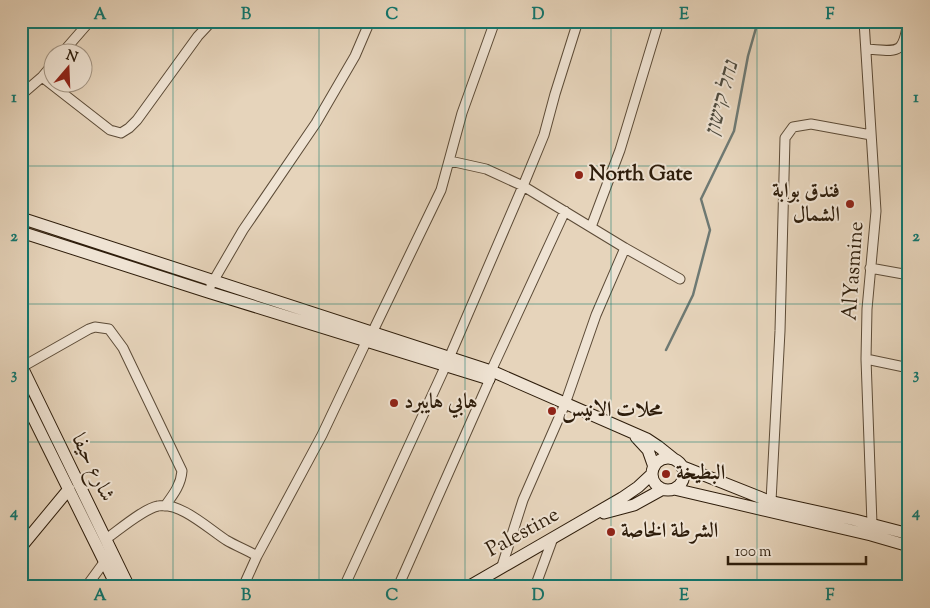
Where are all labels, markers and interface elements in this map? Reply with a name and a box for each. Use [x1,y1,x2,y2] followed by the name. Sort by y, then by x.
[94,4,107,27] text: A
[241,4,251,27] text: B
[386,4,399,27] text: C
[532,4,545,27] text: D
[679,4,689,27] text: E
[826,4,835,27] text: F
[42,42,92,92] north arrow
[63,46,80,69] text: N
[698,56,749,140] water label: נחל קישון
[11,87,17,110] text: 1
[913,87,919,110] text: 1
[589,160,693,190] place label: North Gate
[573,169,585,181] marker: North Gate
[772,177,840,231] place label: فندق بوابة الشمال
[844,198,856,210] marker: فندق بوابة الشمال
[836,220,872,322] street label: AlYasmine
[10,226,18,249] text: 2
[912,226,920,249] text: 2
[11,364,18,387] text: 3
[913,364,920,387] text: 3
[404,388,477,419] place label: هابي هايبرد
[562,396,664,426] place label: محلات الانيس
[388,397,400,409] marker: هابي هايبرد
[546,405,558,417] marker: محلات الانيس
[62,429,121,508] street label: شارع حيفا
[676,459,725,489] place label: البطيخة
[660,468,672,480] marker: البطيخة
[481,500,565,566] street label: Palestine
[9,502,18,525] text: 4
[911,502,920,525] text: 4
[621,517,718,547] place label: الشرطة الخاصة
[605,526,617,538] marker: الشرطة الخاصة
[728,533,865,565] scale bar
[735,542,772,563] text: 100 m
[94,585,107,608] text: A
[241,585,251,608] text: B
[386,585,399,608] text: C
[532,585,545,608] text: D
[679,585,689,608] text: E
[826,585,835,608] text: F

